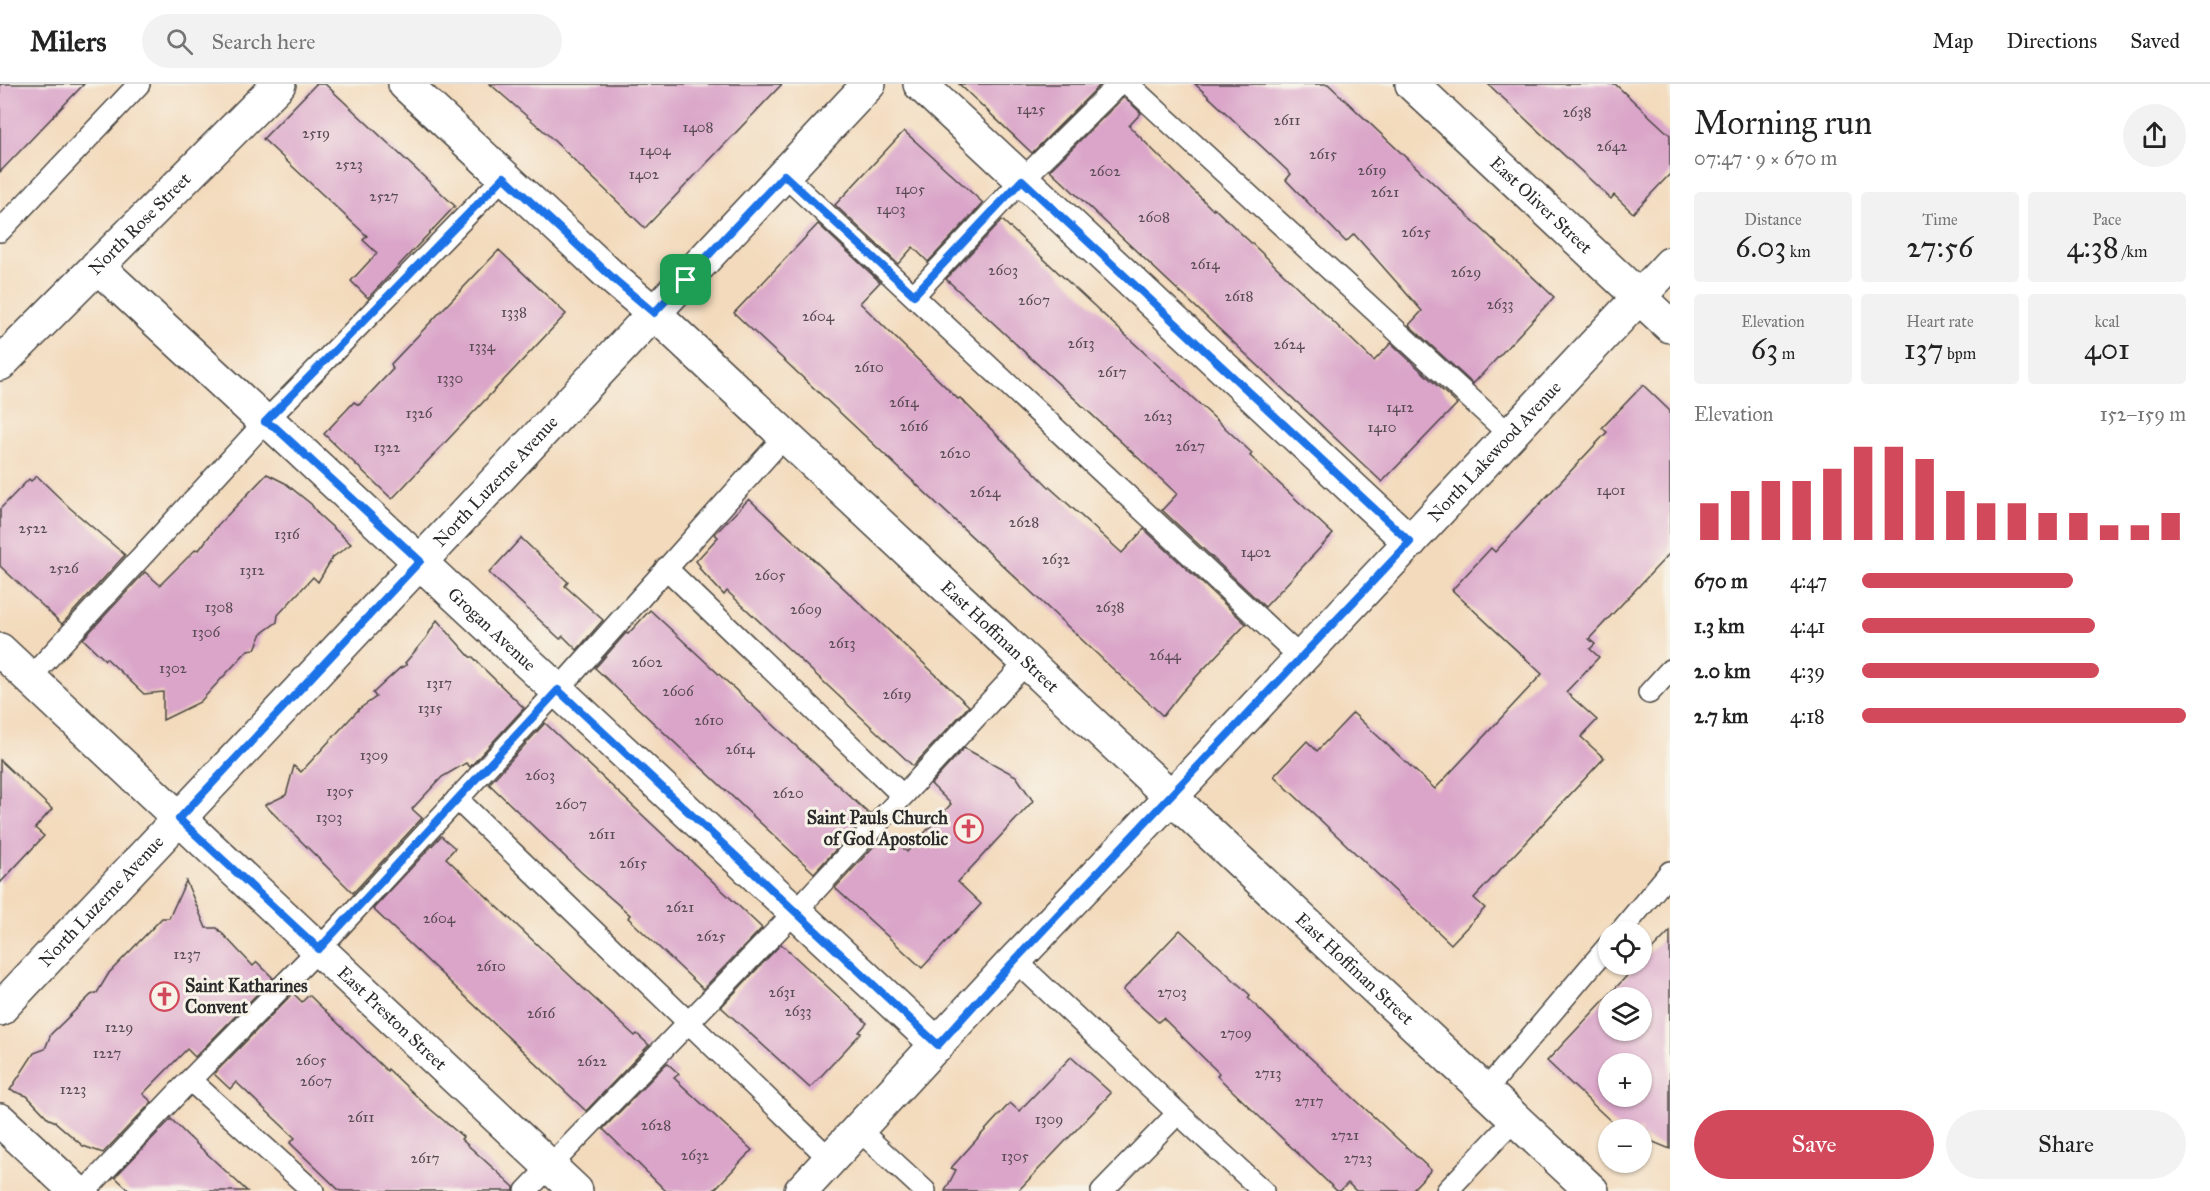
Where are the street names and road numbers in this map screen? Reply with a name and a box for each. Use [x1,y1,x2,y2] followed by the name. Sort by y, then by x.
[1485,152,1597,259] street label: East Oliver Street
[84,168,196,280] street label: North Rose Street
[1423,376,1566,526] street label: North Lakewood Avenue
[429,411,563,551] street label: North Luzerne Avenue
[936,576,1064,698] street label: East Hoffman Street
[443,583,541,676] street label: Grogan Avenue
[34,831,168,971] street label: North Luzerne Avenue
[1291,908,1419,1030] street label: East Hoffman Street
[333,962,452,1075] street label: East Preston Street

